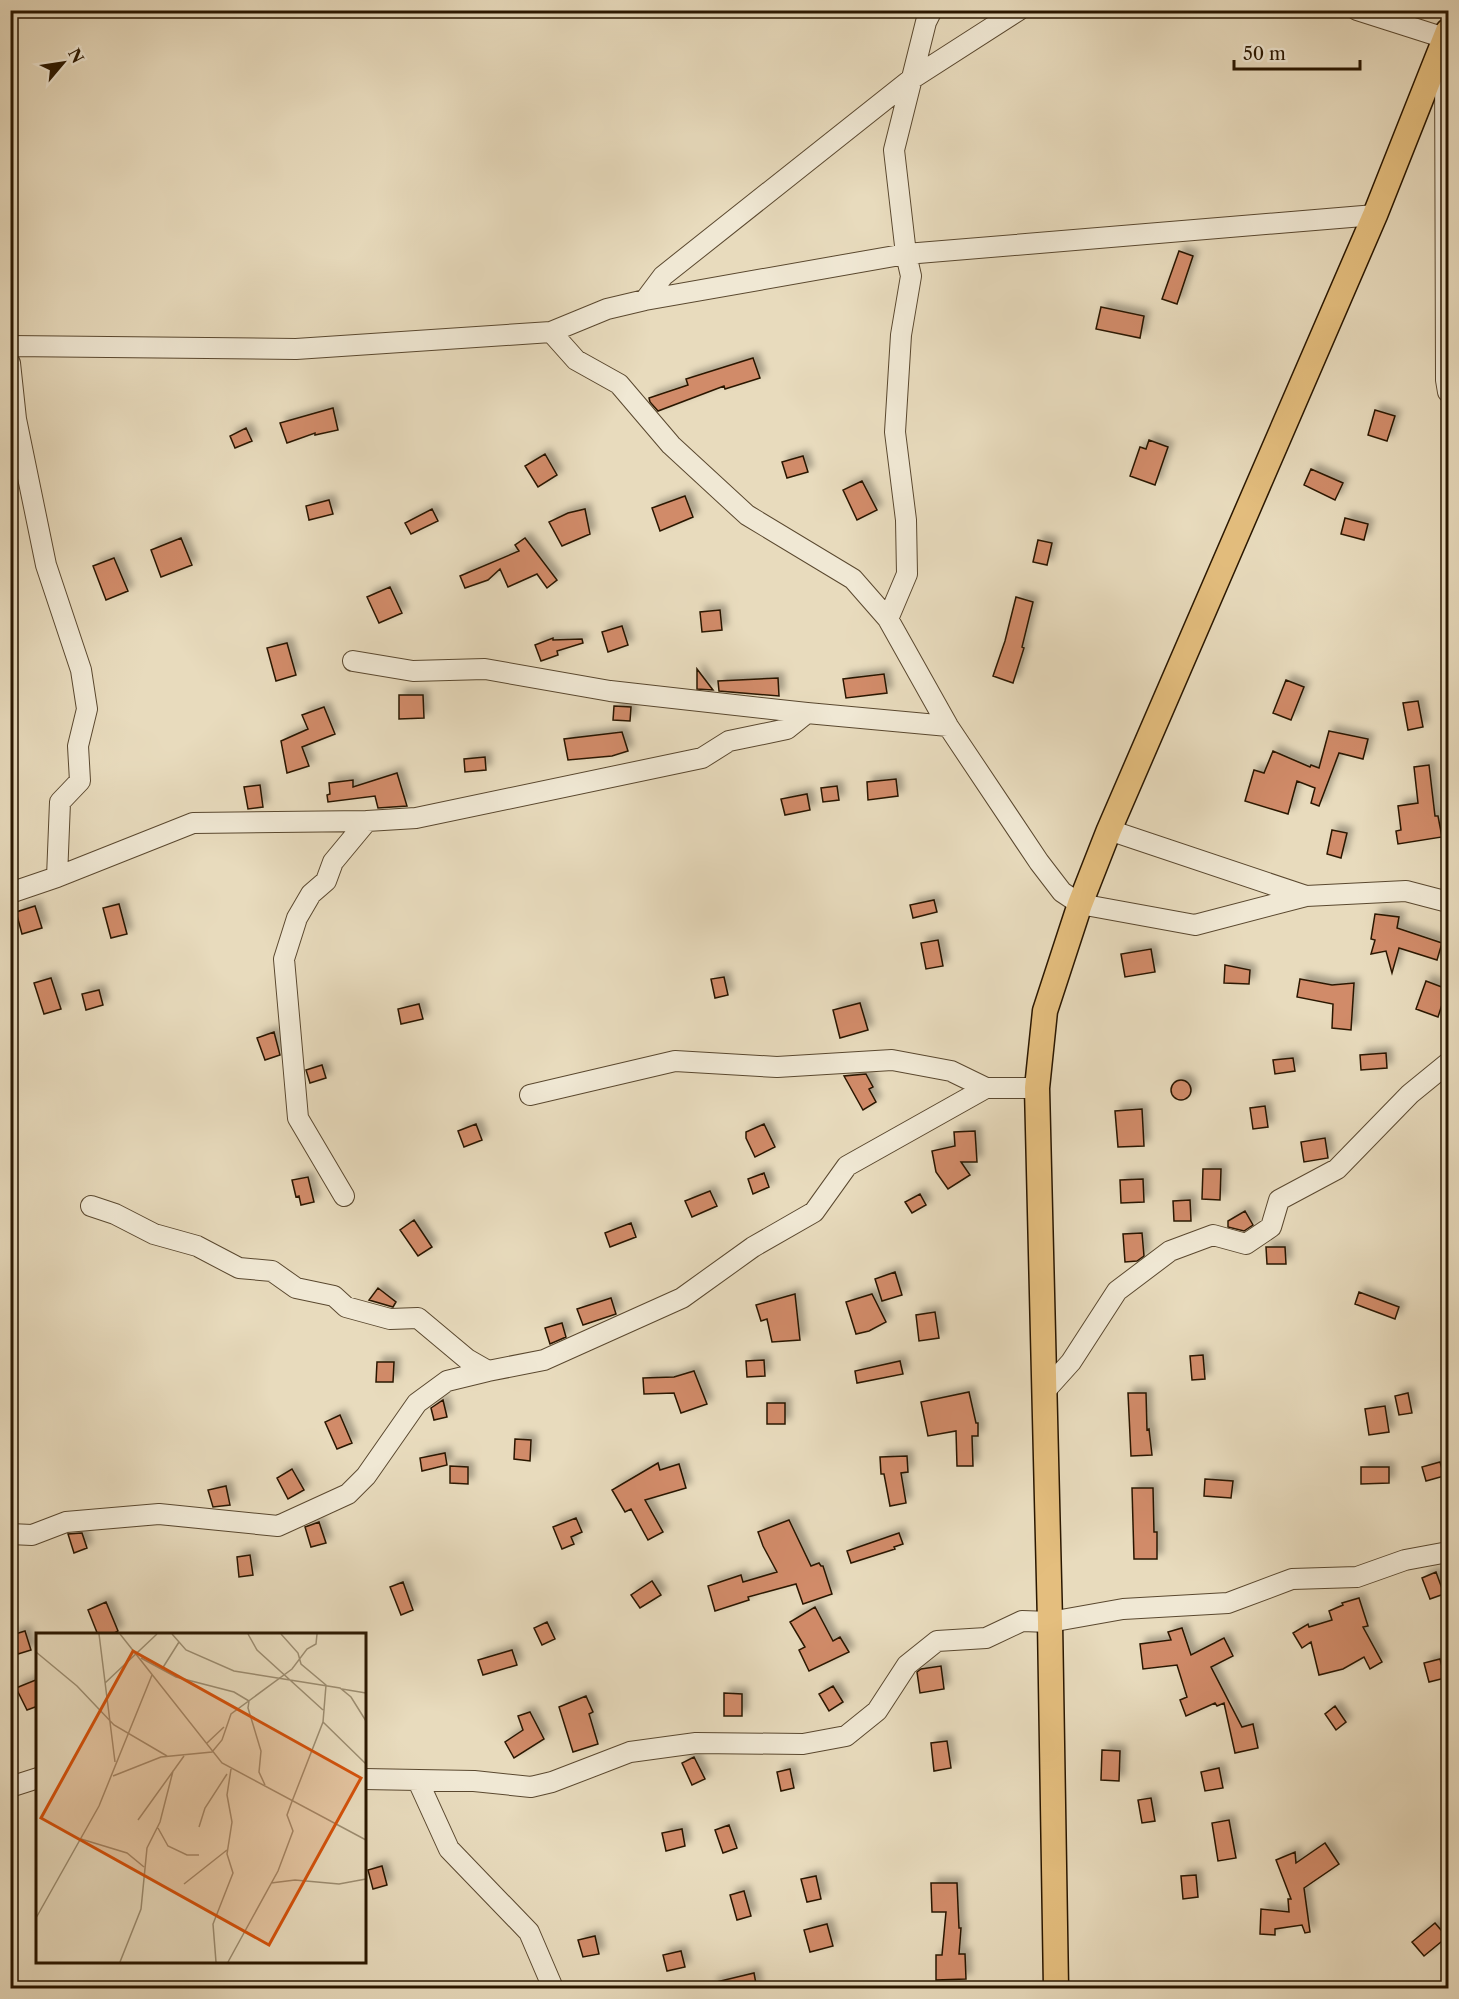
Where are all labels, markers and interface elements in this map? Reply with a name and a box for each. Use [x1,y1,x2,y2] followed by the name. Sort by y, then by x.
[33,33,93,93] north arrow
[1234,33,1360,71] scale bar
[1243,43,1286,65] text: 50 m
[64,45,88,67] text: N
[36,1633,366,1963] inset map

